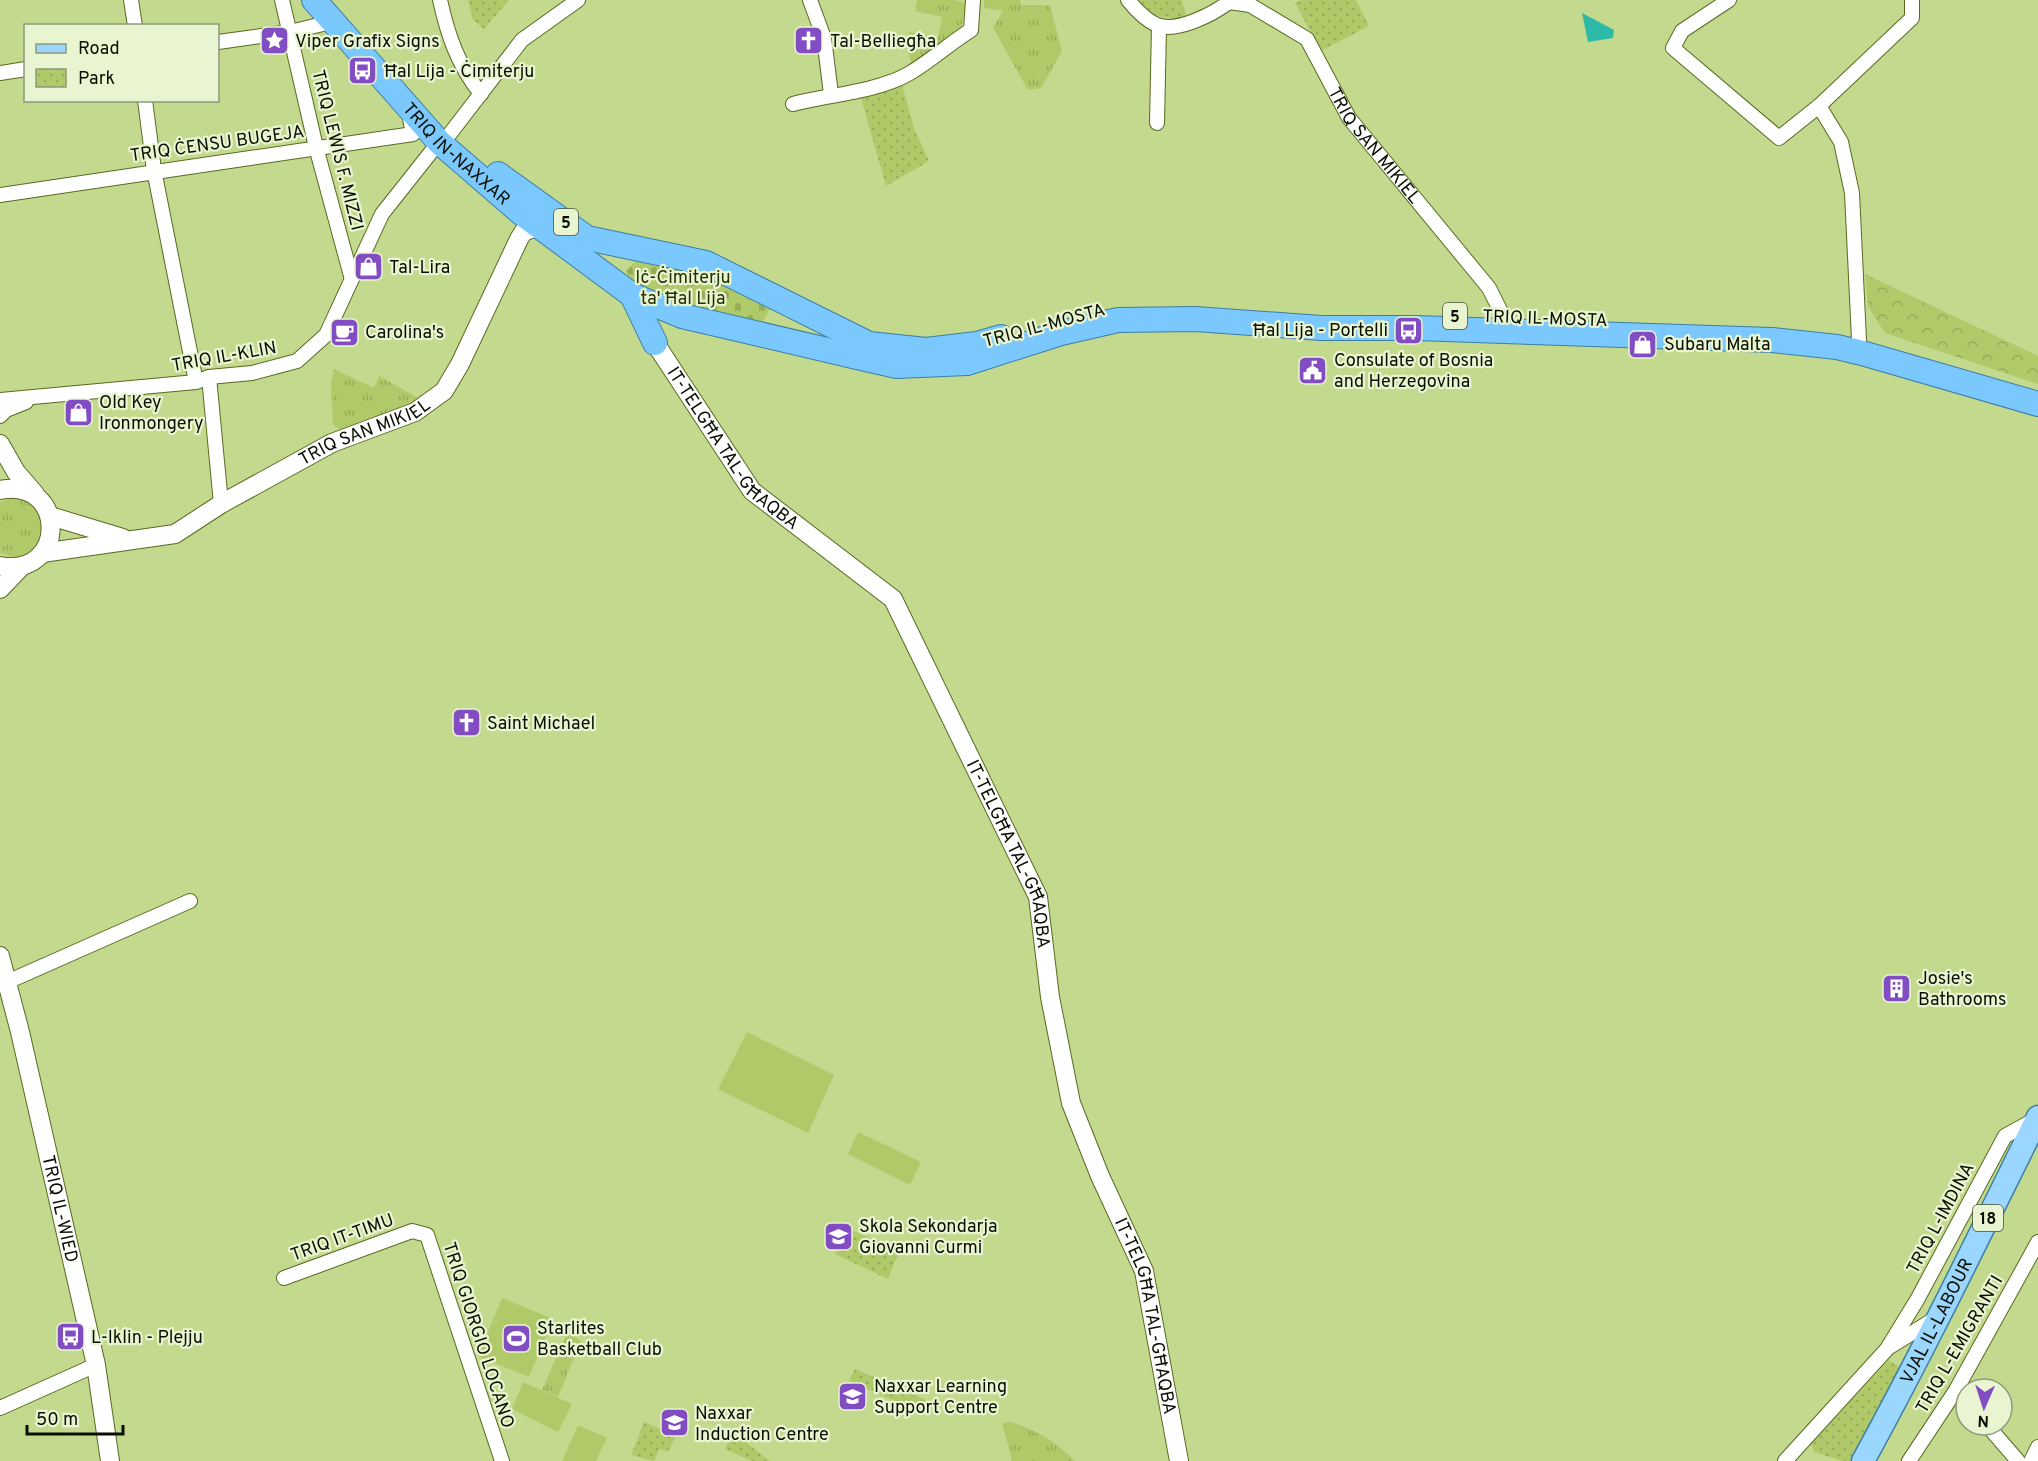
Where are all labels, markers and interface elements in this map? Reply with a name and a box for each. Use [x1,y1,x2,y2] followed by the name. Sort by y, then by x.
[24,24,219,102] legend
[258,25,290,57] place icon: Viper Grafix Signs
[793,25,825,57] church icon: Tal-Belliegħa
[295,31,440,54] place label: Viper Grafix Signs
[830,31,936,54] place label: Tal-Belliegħa
[78,38,120,61] text: Road
[347,55,379,87] bus stop icon: Ħal Lija - Ċimiterju
[384,59,534,84] place label: Ħal Lija - Ċimiterju
[78,68,115,91] text: Park
[305,68,368,233] street label: TRIQ LEWIS F. MIZZI
[1322,84,1425,209] street label: TRIQ SAN MIKIEL
[397,98,514,211] street label: TRIQ IN-NAXXAR
[128,119,306,168] street label: TRIQ ĊENSU BUGEJA
[554,209,578,235] road number: 5
[352,251,384,283] shop icon: Tal-Lira
[389,257,450,280] place label: Tal-Lira
[635,265,731,311] park label: Iċ-Ċimiterju ta' Ħal Lija
[981,299,1108,354] street label: TRIQ IL-MOSTA
[1443,303,1467,329] road number: 5
[1482,306,1608,333] street label: TRIQ IL-MOSTA
[1393,314,1425,346] bus stop icon: Ħal Lija - Portelli
[328,316,360,348] cafe icon: Carolina's
[1253,320,1388,343] place label: Ħal Lija - Portelli
[365,322,444,345] place label: Carolina's
[1627,328,1659,360] shop icon: Subaru Malta
[1664,334,1770,357] place label: Subaru Malta
[170,337,279,378] street label: TRIQ IL-KLIN
[1334,350,1493,394] place label: Consulate of Bosnia and Herzegovina
[1297,354,1329,386] public building icon: Consulate of Bosnia and Herzegovina
[661,363,803,536] street label: IT-TELGĦA TAL-GĦAQBA
[99,392,203,436] place label: Old Key Ironmongery
[295,395,436,472] street label: TRIQ SAN MIKIEL
[62,396,94,428] shop icon: Old Key Ironmongery
[450,707,482,739] church icon: Saint Michael
[487,713,595,736] place label: Saint Michael
[960,756,1054,950] street label: IT-TELGĦA TAL-GĦAQBA
[1918,968,2007,1012] place label: Josie's Bathrooms
[1881,972,1913,1004] building icon: Josie's Bathrooms
[36,1153,82,1265] street label: TRIQ IL-WIED
[1902,1159,1980,1278] street label: TRIQ L-IMDINA
[1973,1205,2003,1231] road number: 18
[288,1209,397,1268] street label: TRIQ IT-TIMU
[1108,1215,1180,1416] street label: IT-TELGĦA TAL-GĦAQBA
[859,1216,998,1260] place label: Skola Sekondarja Giovanni Curmi
[822,1220,854,1252] school or university icon: Skola Sekondarja Giovanni Curmi
[437,1240,518,1431] street label: TRIQ GIORGIO LOCANO
[1896,1255,1979,1389] street label: VJAL IL-LABOUR
[1911,1272,2009,1418] street label: TRIQ L-EMIGRANTI
[537,1318,662,1362] place label: Starlites Basketball Club
[54,1321,86,1353] bus stop icon: L-Iklin - Plejju
[500,1322,532,1354] sports icon: Starlites Basketball Club
[91,1327,203,1350] place label: L-Iklin - Plejju
[874,1376,1007,1420] place label: Naxxar Learning Support Centre
[1954,1377,2014,1437] north arrow
[837,1380,869,1412] school or university icon: Naxxar Learning Support Centre
[27,1398,123,1436] scale bar
[695,1403,829,1447] place label: Naxxar Induction Centre
[658,1407,690,1439] school or university icon: Naxxar Induction Centre
[36,1409,78,1432] text: 50 m
[1977,1410,1990,1430] text: N

